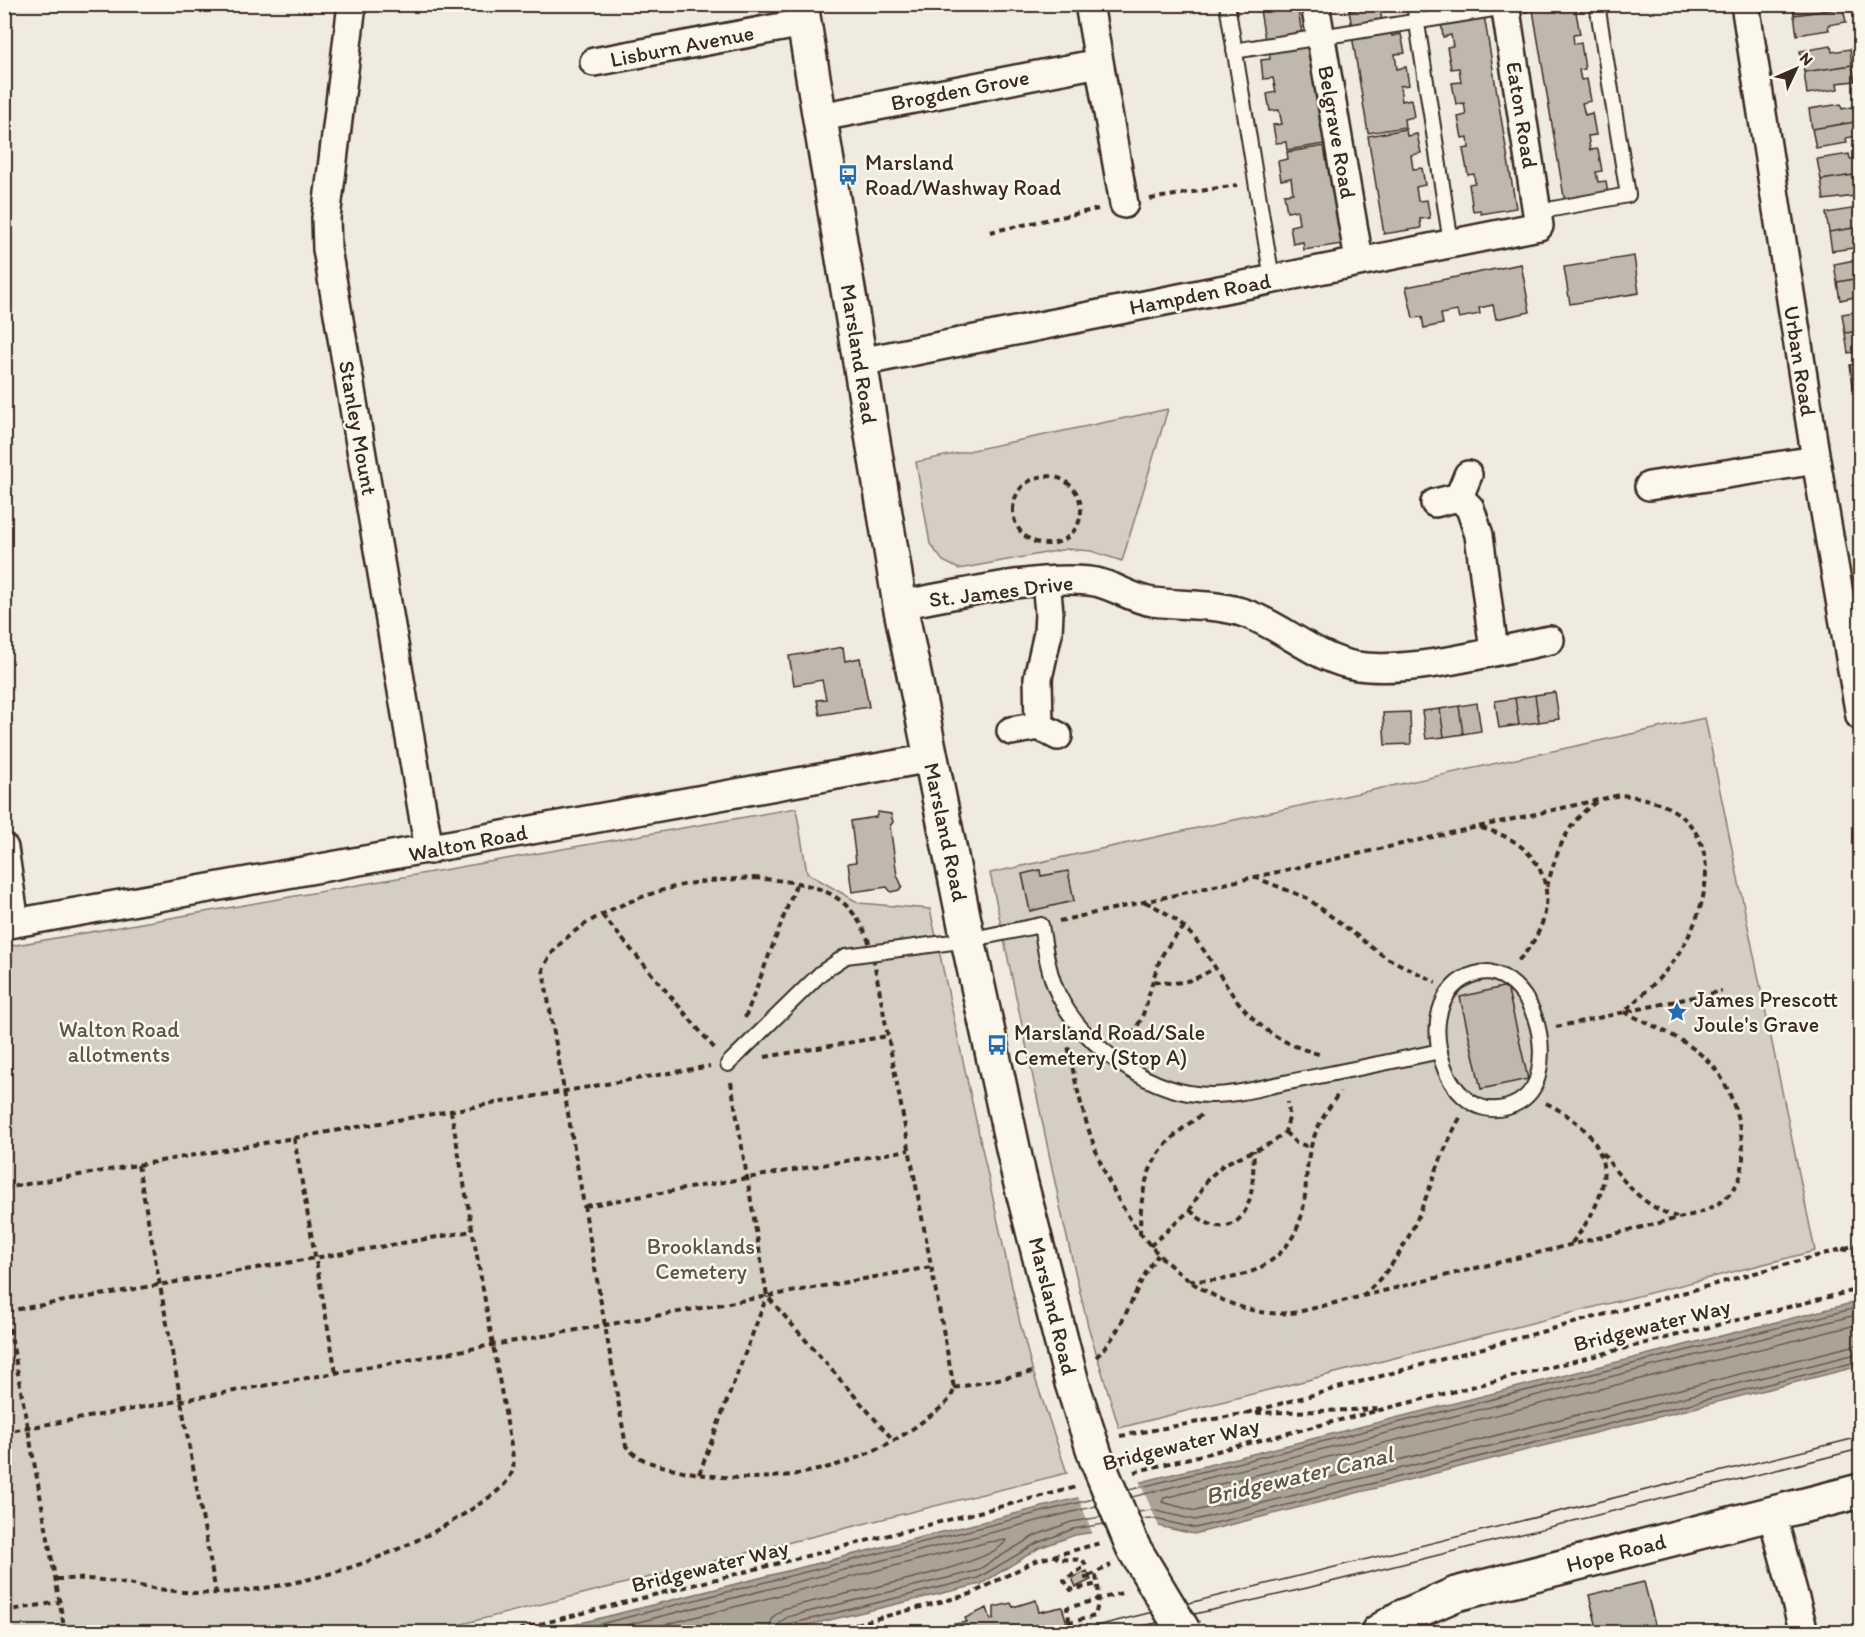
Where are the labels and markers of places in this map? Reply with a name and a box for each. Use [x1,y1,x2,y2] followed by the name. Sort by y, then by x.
[865,149,1061,201] place label: Marsland Road/Washway Road
[836,163,860,187] bus stop icon: Marsland Road/Washway Road
[1694,986,1838,1038] place label: James Prescott Joule's Grave
[1665,1000,1689,1024] place icon: James Prescott Joule's Grave
[1014,1019,1205,1071] place label: Marsland Road/Sale Cemetery (Stop A)
[985,1033,1009,1057] bus stop icon: Marsland Road/Sale Cemetery (Stop A)

